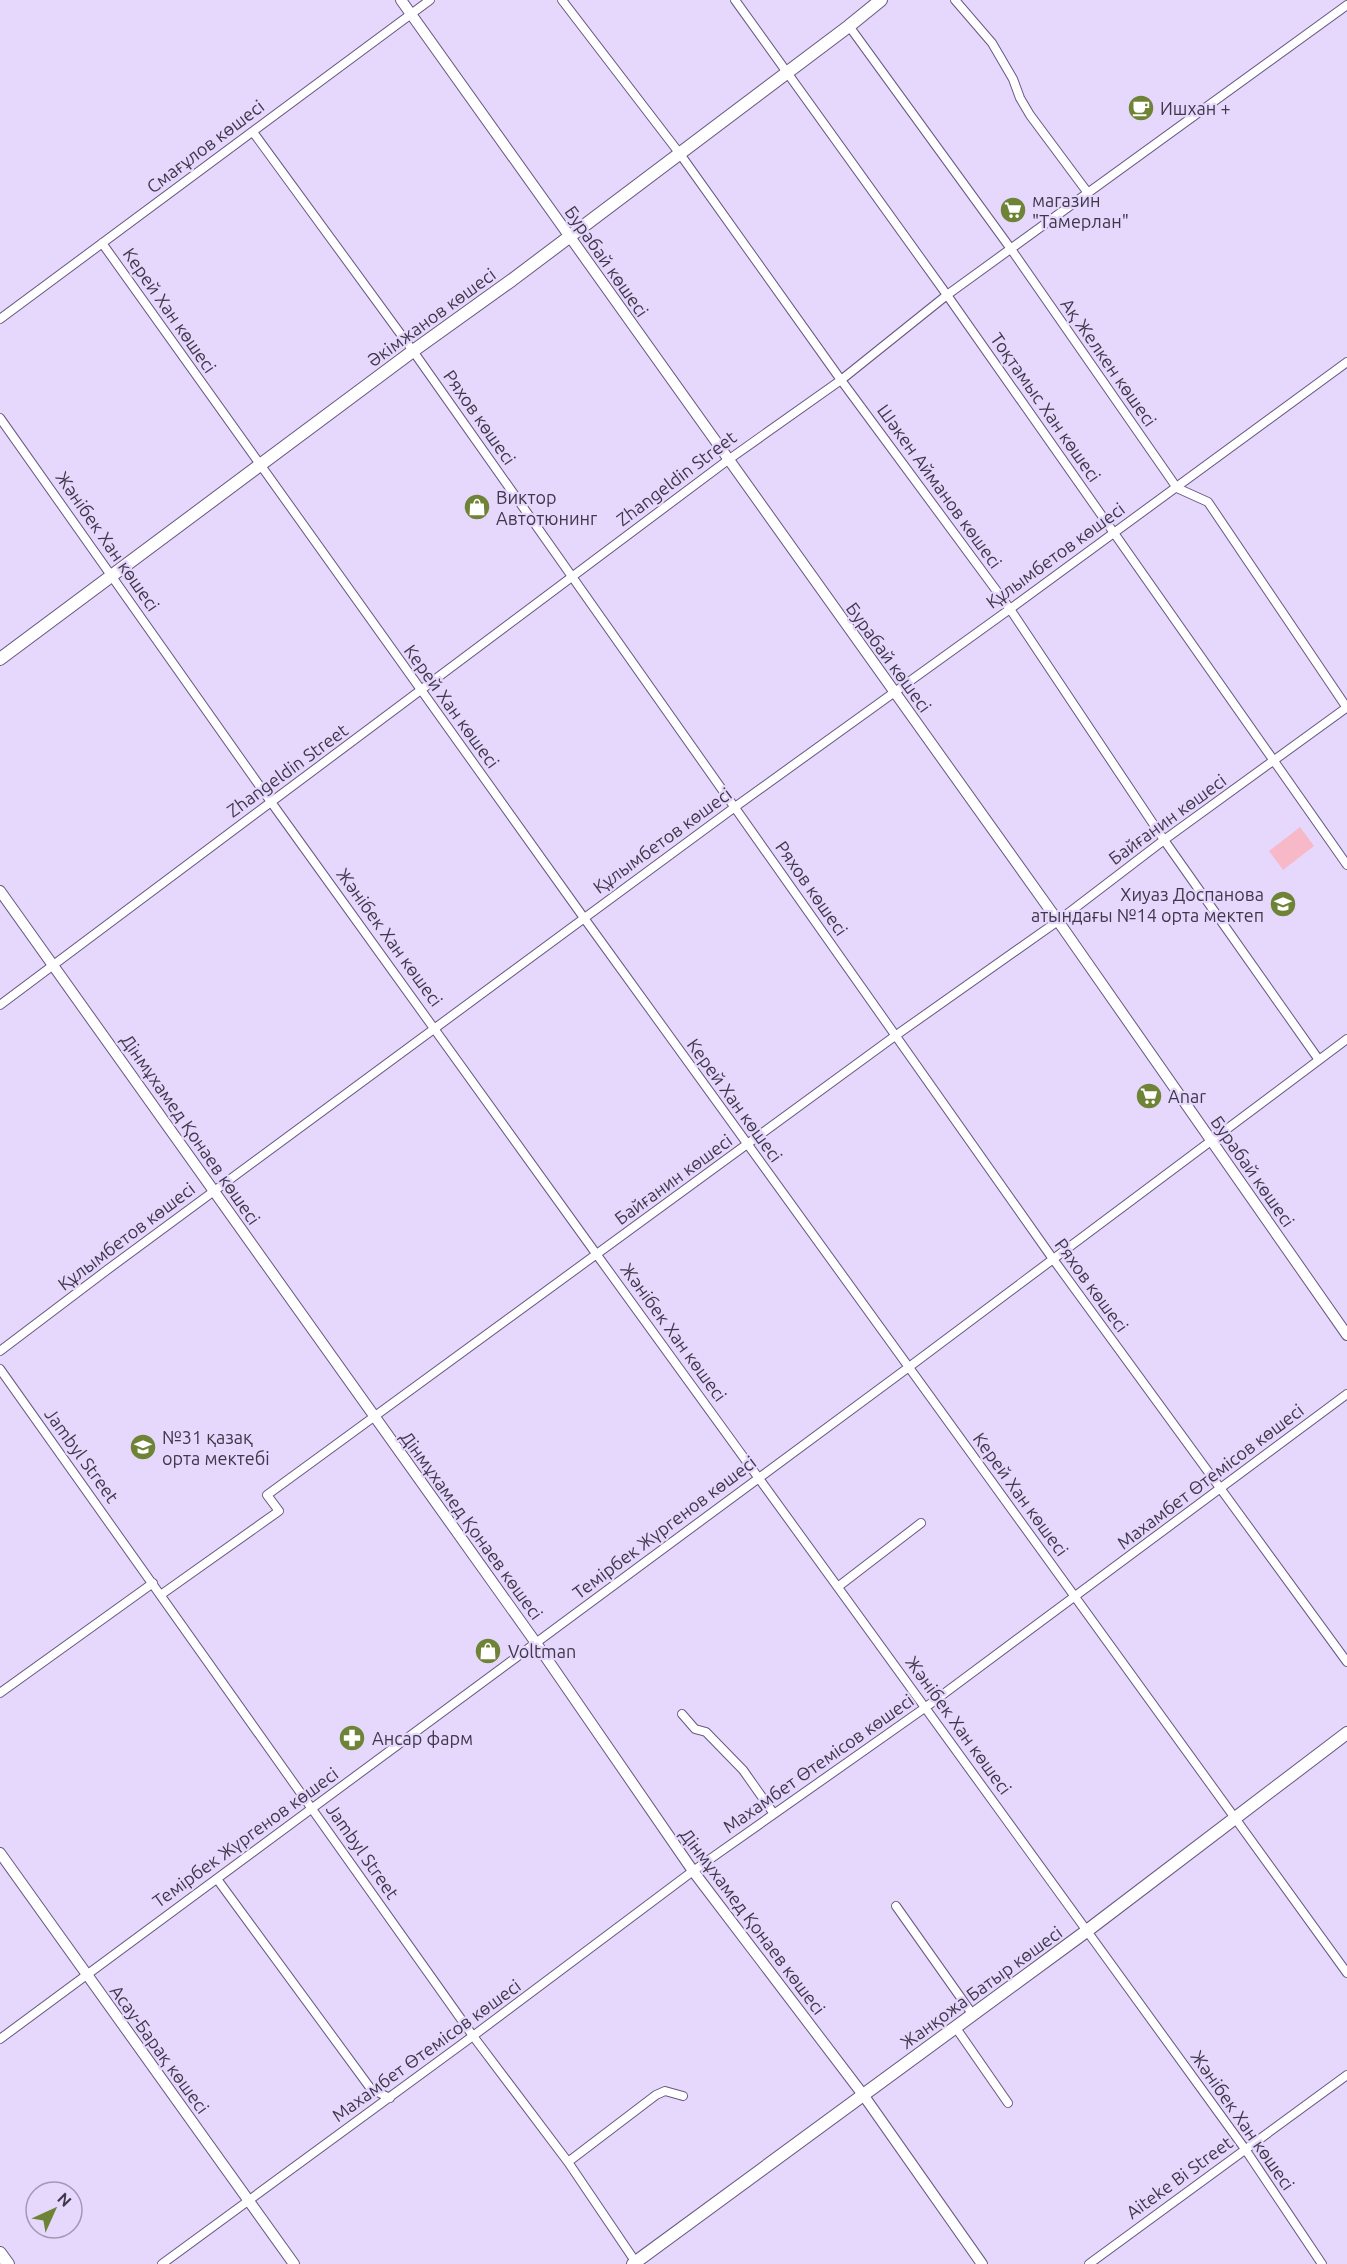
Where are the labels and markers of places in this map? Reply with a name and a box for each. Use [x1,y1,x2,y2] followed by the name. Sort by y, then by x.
[1126,93,1156,123] cafe icon: Ишхан +
[1160,98,1231,118] place label: Ишхан +
[1032,190,1129,231] place label: магазин "Тамерлан"
[998,195,1028,225] supermarket icon: магазин "Тамерлан"
[496,487,597,528] place label: Виктор Автотюнинг
[462,492,492,522] shop icon: Виктор Автотюнинг
[1031,884,1264,925] place label: Хиуаз Доспанова атындағы №14 орта мектеп
[1268,889,1298,919] school or university icon: Хиуаз Доспанова атындағы №14 орта мектеп
[1134,1081,1164,1111] supermarket icon: Anar
[1168,1086,1206,1106] place label: Anar
[162,1427,270,1468] place label: №31 қазақ орта мектебі
[128,1432,158,1462] school or university icon: №31 қазақ орта мектебі
[473,1636,503,1666] shop icon: Voltman
[508,1641,576,1661] place label: Voltman
[337,1723,367,1753] pharmacy icon: Ансар фарм
[372,1728,473,1748] place label: Ансар фарм

